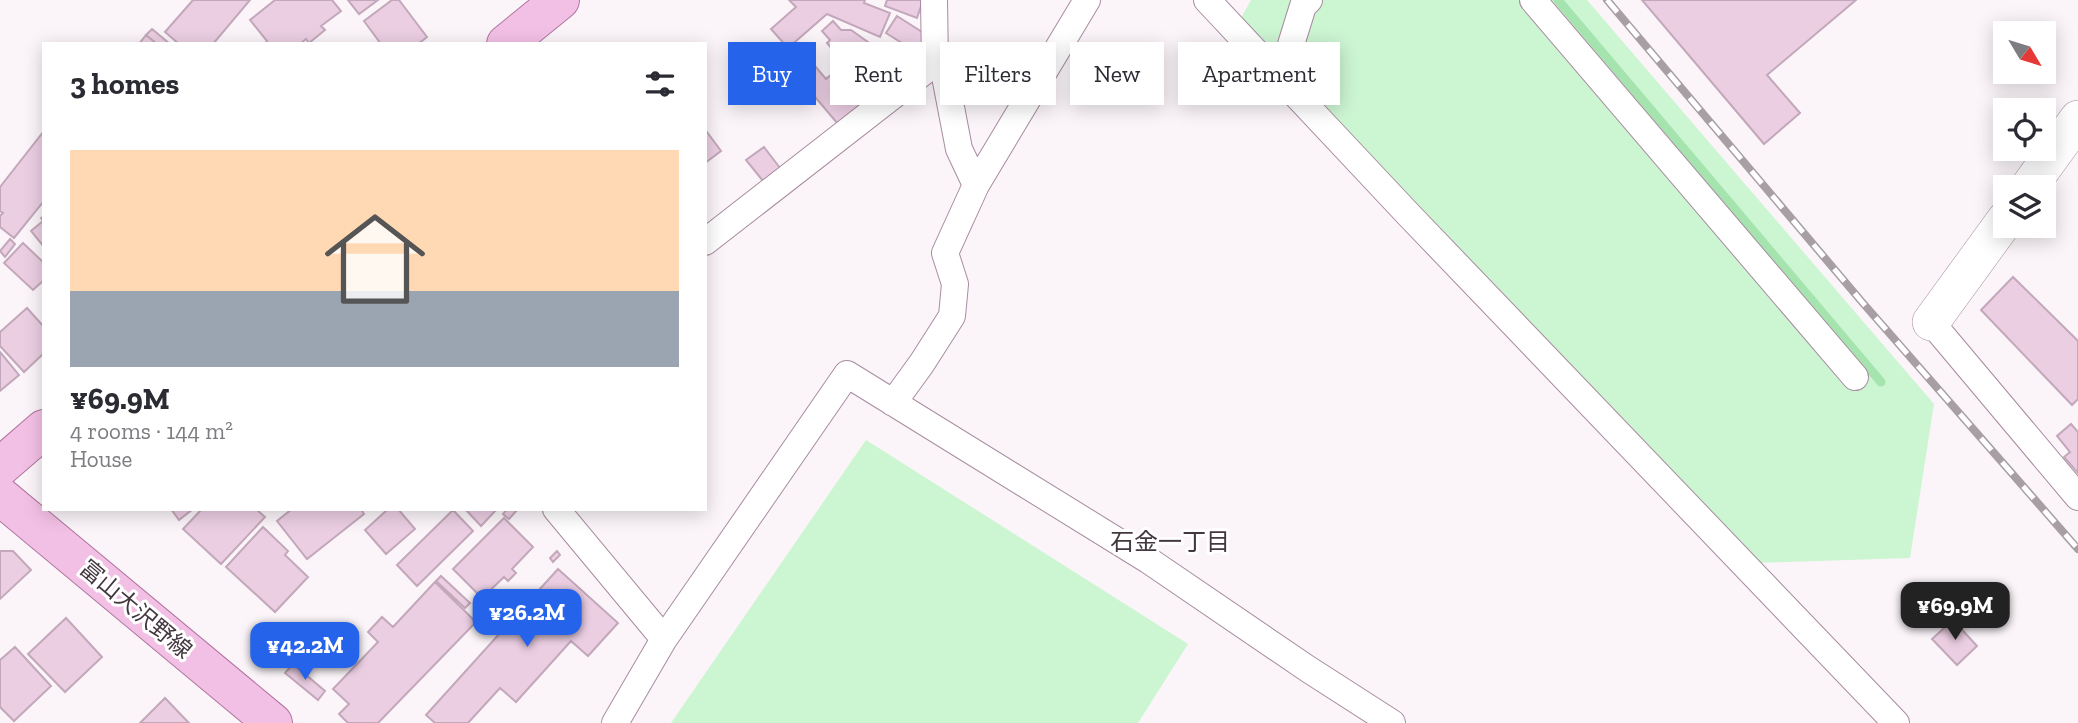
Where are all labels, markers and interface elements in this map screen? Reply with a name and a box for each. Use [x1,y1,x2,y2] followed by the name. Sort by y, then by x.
[1993,21,2056,84] north arrow
[1993,21,2056,238] map controls
[728,42,816,105] chip: Buy
[830,42,926,105] chip: Rent
[940,42,1056,105] chip: Filters
[1070,42,1164,105] chip: New
[1178,42,1340,105] chip: Apartment
[641,65,679,103] icon: filters
[70,66,179,102] text: 3 homes
[1993,98,2056,161] button: locate
[1993,175,2056,238] button: layers
[312,196,438,322] icon: home
[70,381,170,417] text: ¥69.9M
[70,417,233,445] text: 4 rooms · 144 m²
[70,445,132,473] text: House
[1110,527,1230,556] district label: 石金一丁目
[74,554,198,664] street label: 富山大沢野線
[1898,582,2012,642] pin: ¥69.9M
[470,590,584,649] pin: ¥26.2M
[1917,591,1993,619] text: ¥69.9M
[489,598,565,626] text: ¥26.2M
[248,622,362,682] pin: ¥42.2M
[266,631,344,659] text: ¥42.2M

